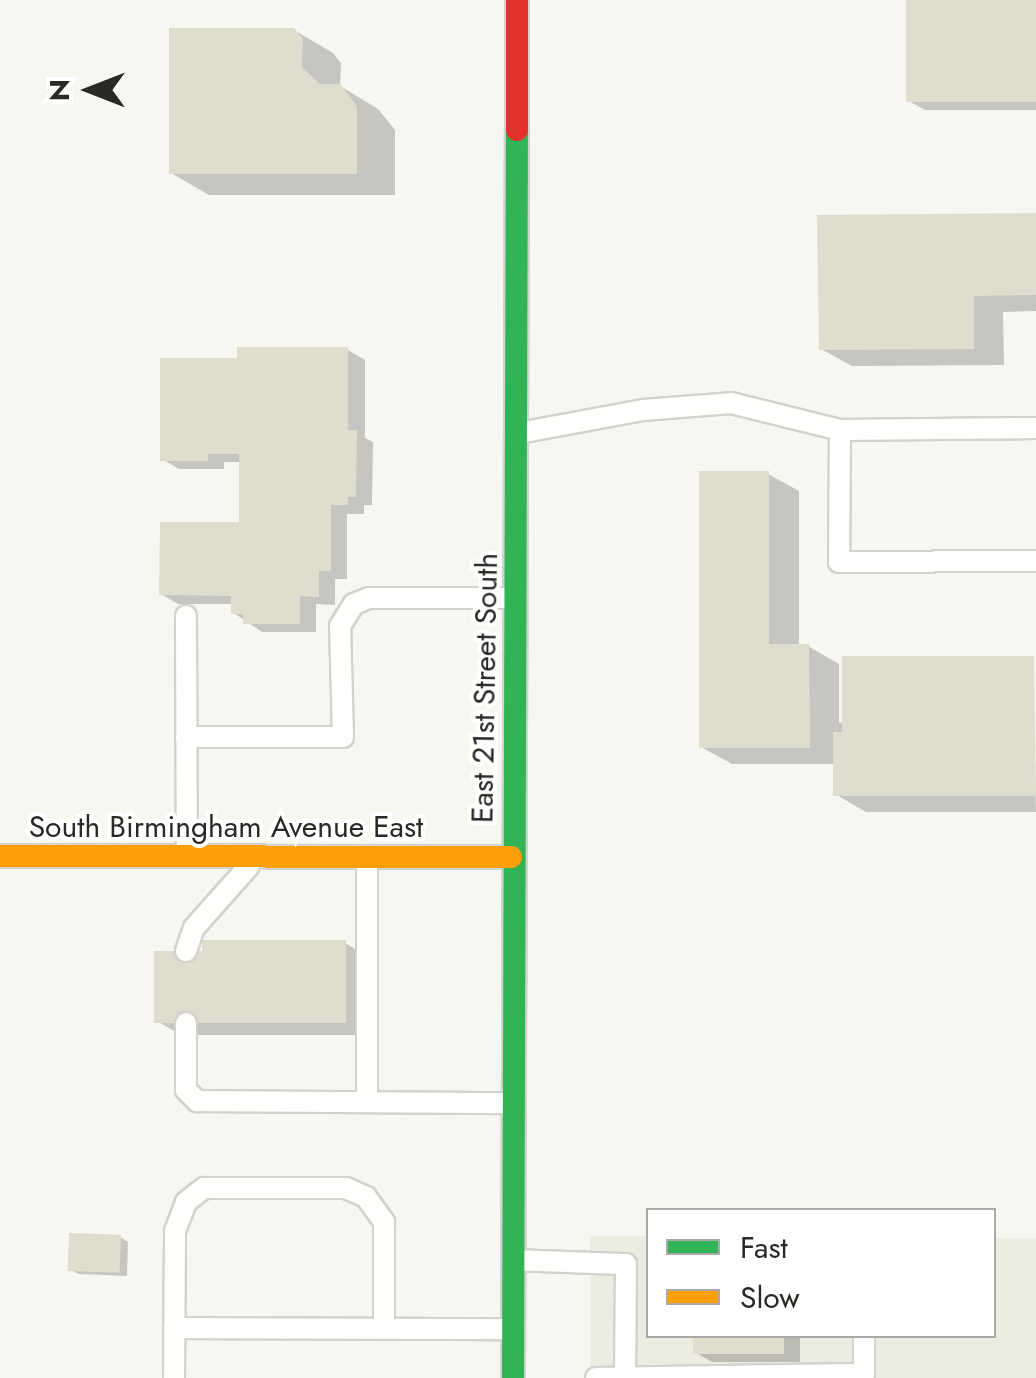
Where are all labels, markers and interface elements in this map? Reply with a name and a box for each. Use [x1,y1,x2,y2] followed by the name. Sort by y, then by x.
[40,40,140,140] north arrow
[39,79,80,101] text: N
[465,553,505,823] street label: East 21st Street South
[29,809,423,845] street label: South Birmingham Avenue East
[646,1208,996,1338] legend
[740,1226,788,1269] text: Fast
[740,1276,800,1319] text: Slow

